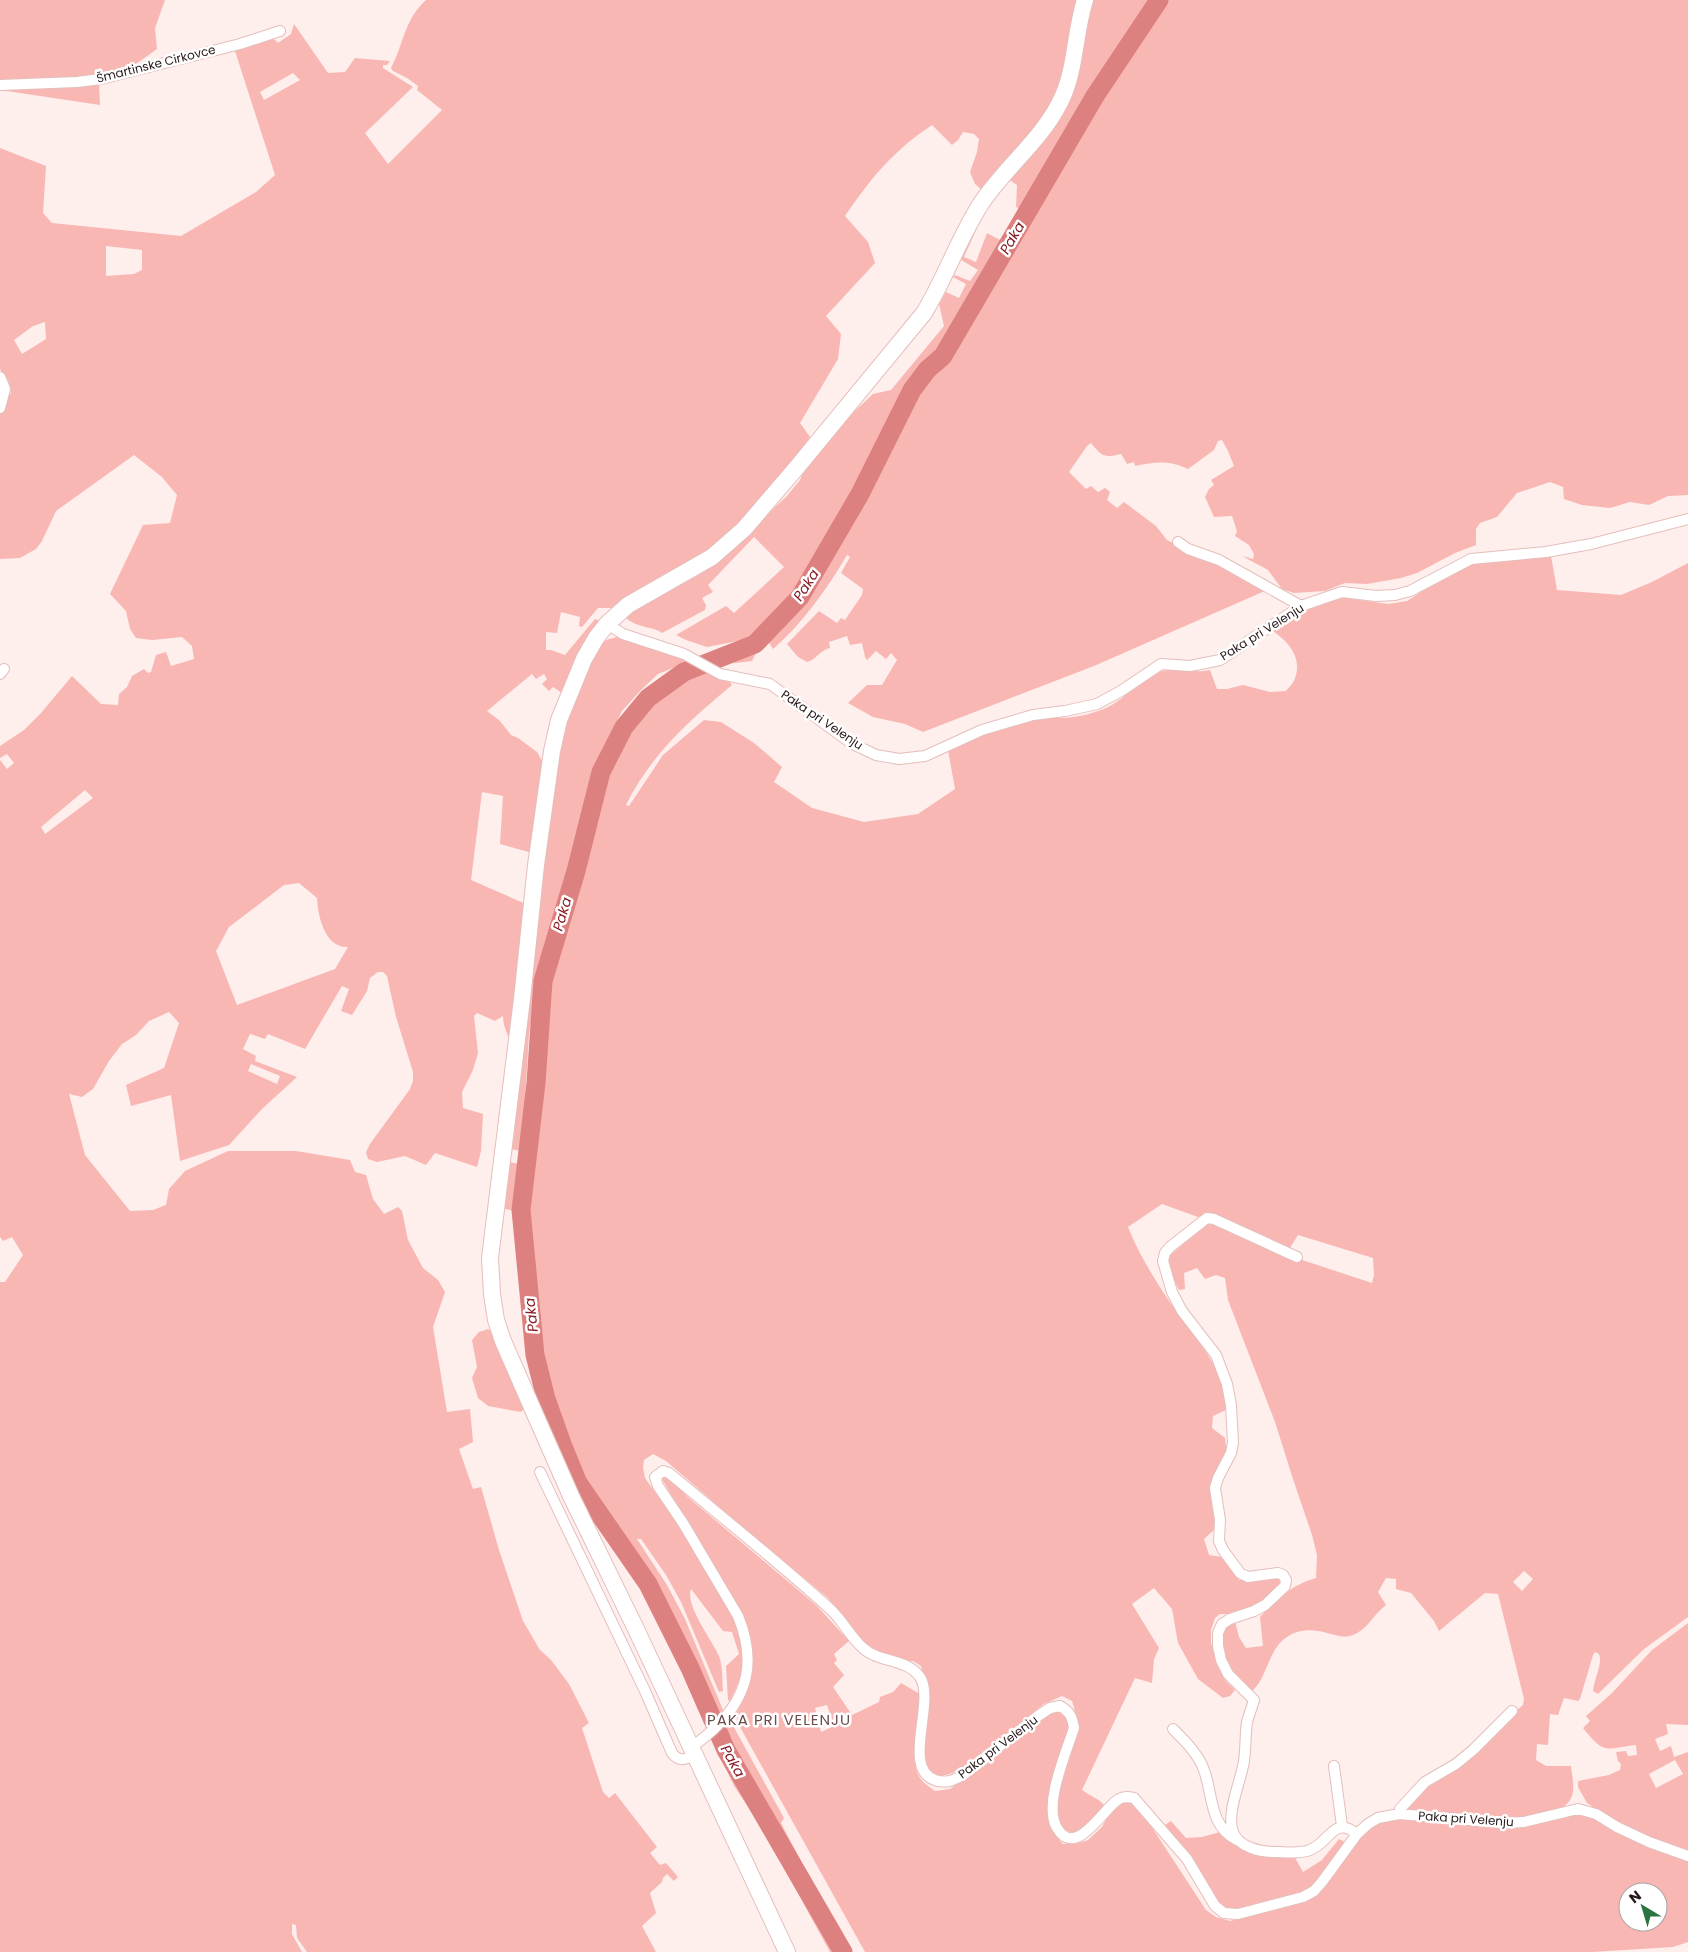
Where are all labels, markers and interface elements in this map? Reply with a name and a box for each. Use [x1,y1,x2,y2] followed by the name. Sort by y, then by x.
[95,40,217,87] street label: Šmartinske Cirkovce
[995,218,1029,258] water label: Paka
[788,565,824,605] water label: Paka
[1217,599,1307,664] street label: Paka pri Velenju
[778,686,867,753] street label: Paka pri Velenju
[548,894,576,933] water label: Paka
[519,1296,543,1333] water label: Paka
[707,1709,851,1730] district label: PAKA PRI VELENJU
[954,1711,1041,1782] street label: Paka pri Velenju
[716,1741,750,1781] water label: Paka
[1418,1807,1514,1830] street label: Paka pri Velenju
[1618,1882,1668,1932] north arrow
[1625,1886,1645,1908] text: N

